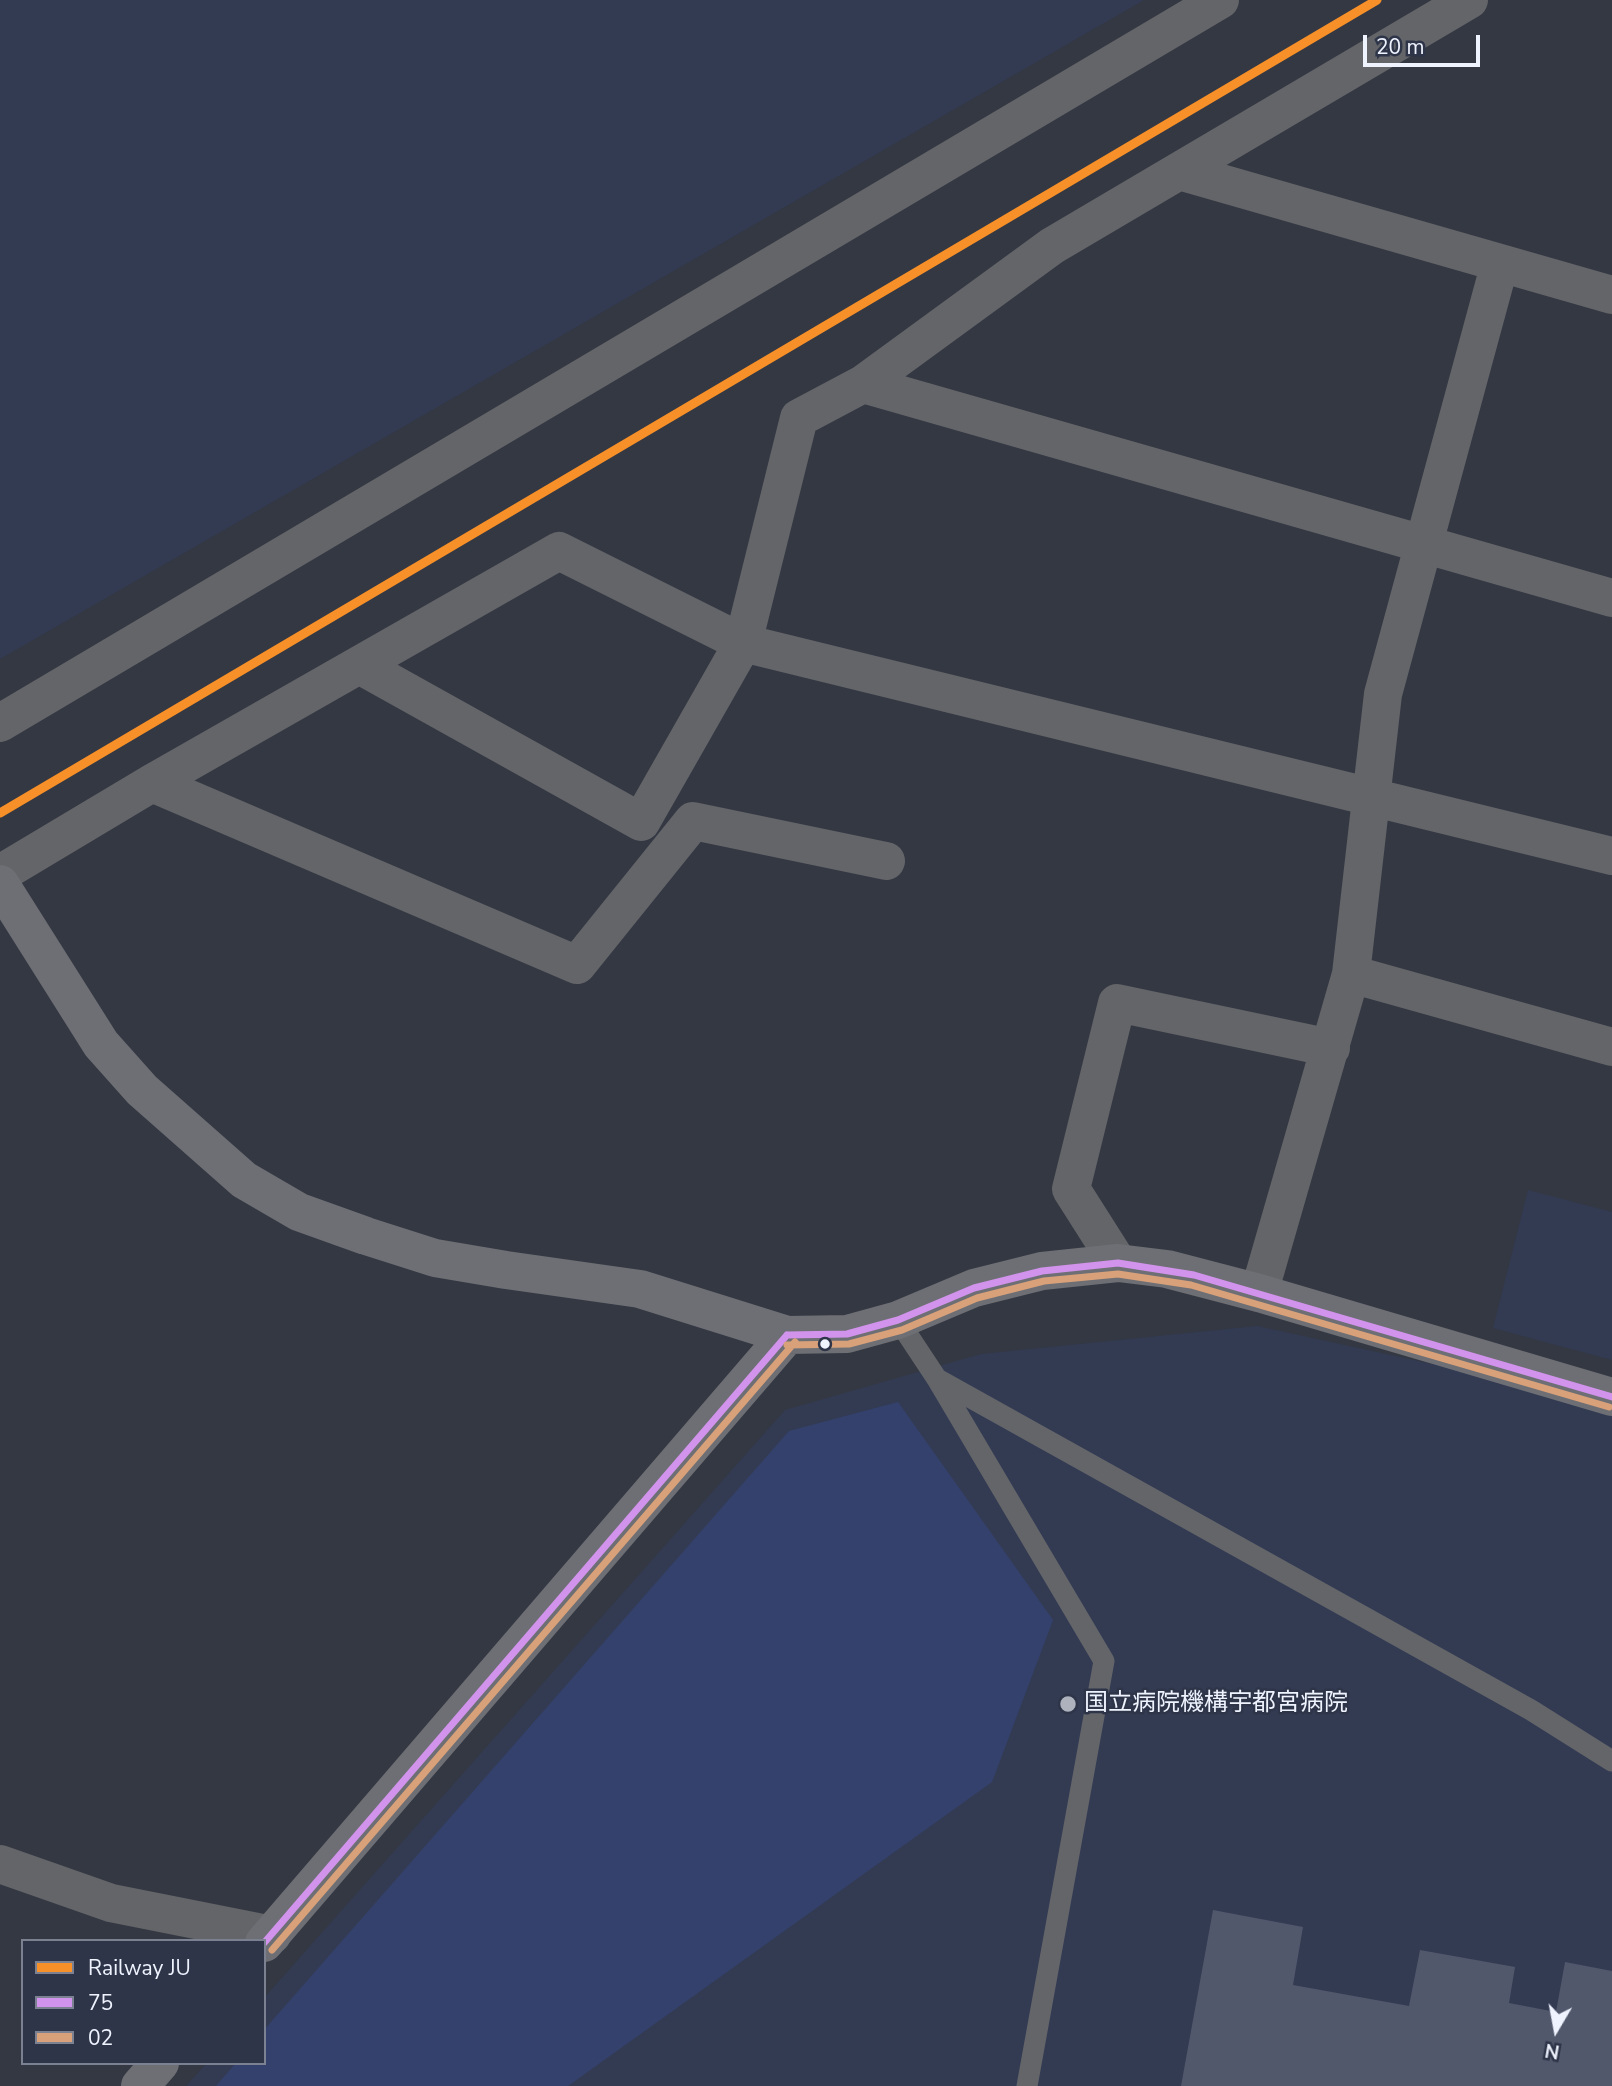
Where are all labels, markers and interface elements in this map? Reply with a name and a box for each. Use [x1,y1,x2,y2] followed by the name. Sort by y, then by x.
[1367,21,1484,65] scale bar
[1376,33,1425,61] text: 20 m
[818,1337,832,1351] unlabelled marker
[1084,1690,1348,1718] place label: 国立病院機構宇都宮病院
[1058,1694,1078,1714] marker: 国立病院機構宇都宮病院
[21,1939,266,2065] legend
[88,1954,191,1982] text: Railway JU
[88,1989,113,2017] text: 75
[1521,1995,1591,2065] north arrow
[88,2024,113,2052] text: 02
[1543,2037,1562,2065] text: N

